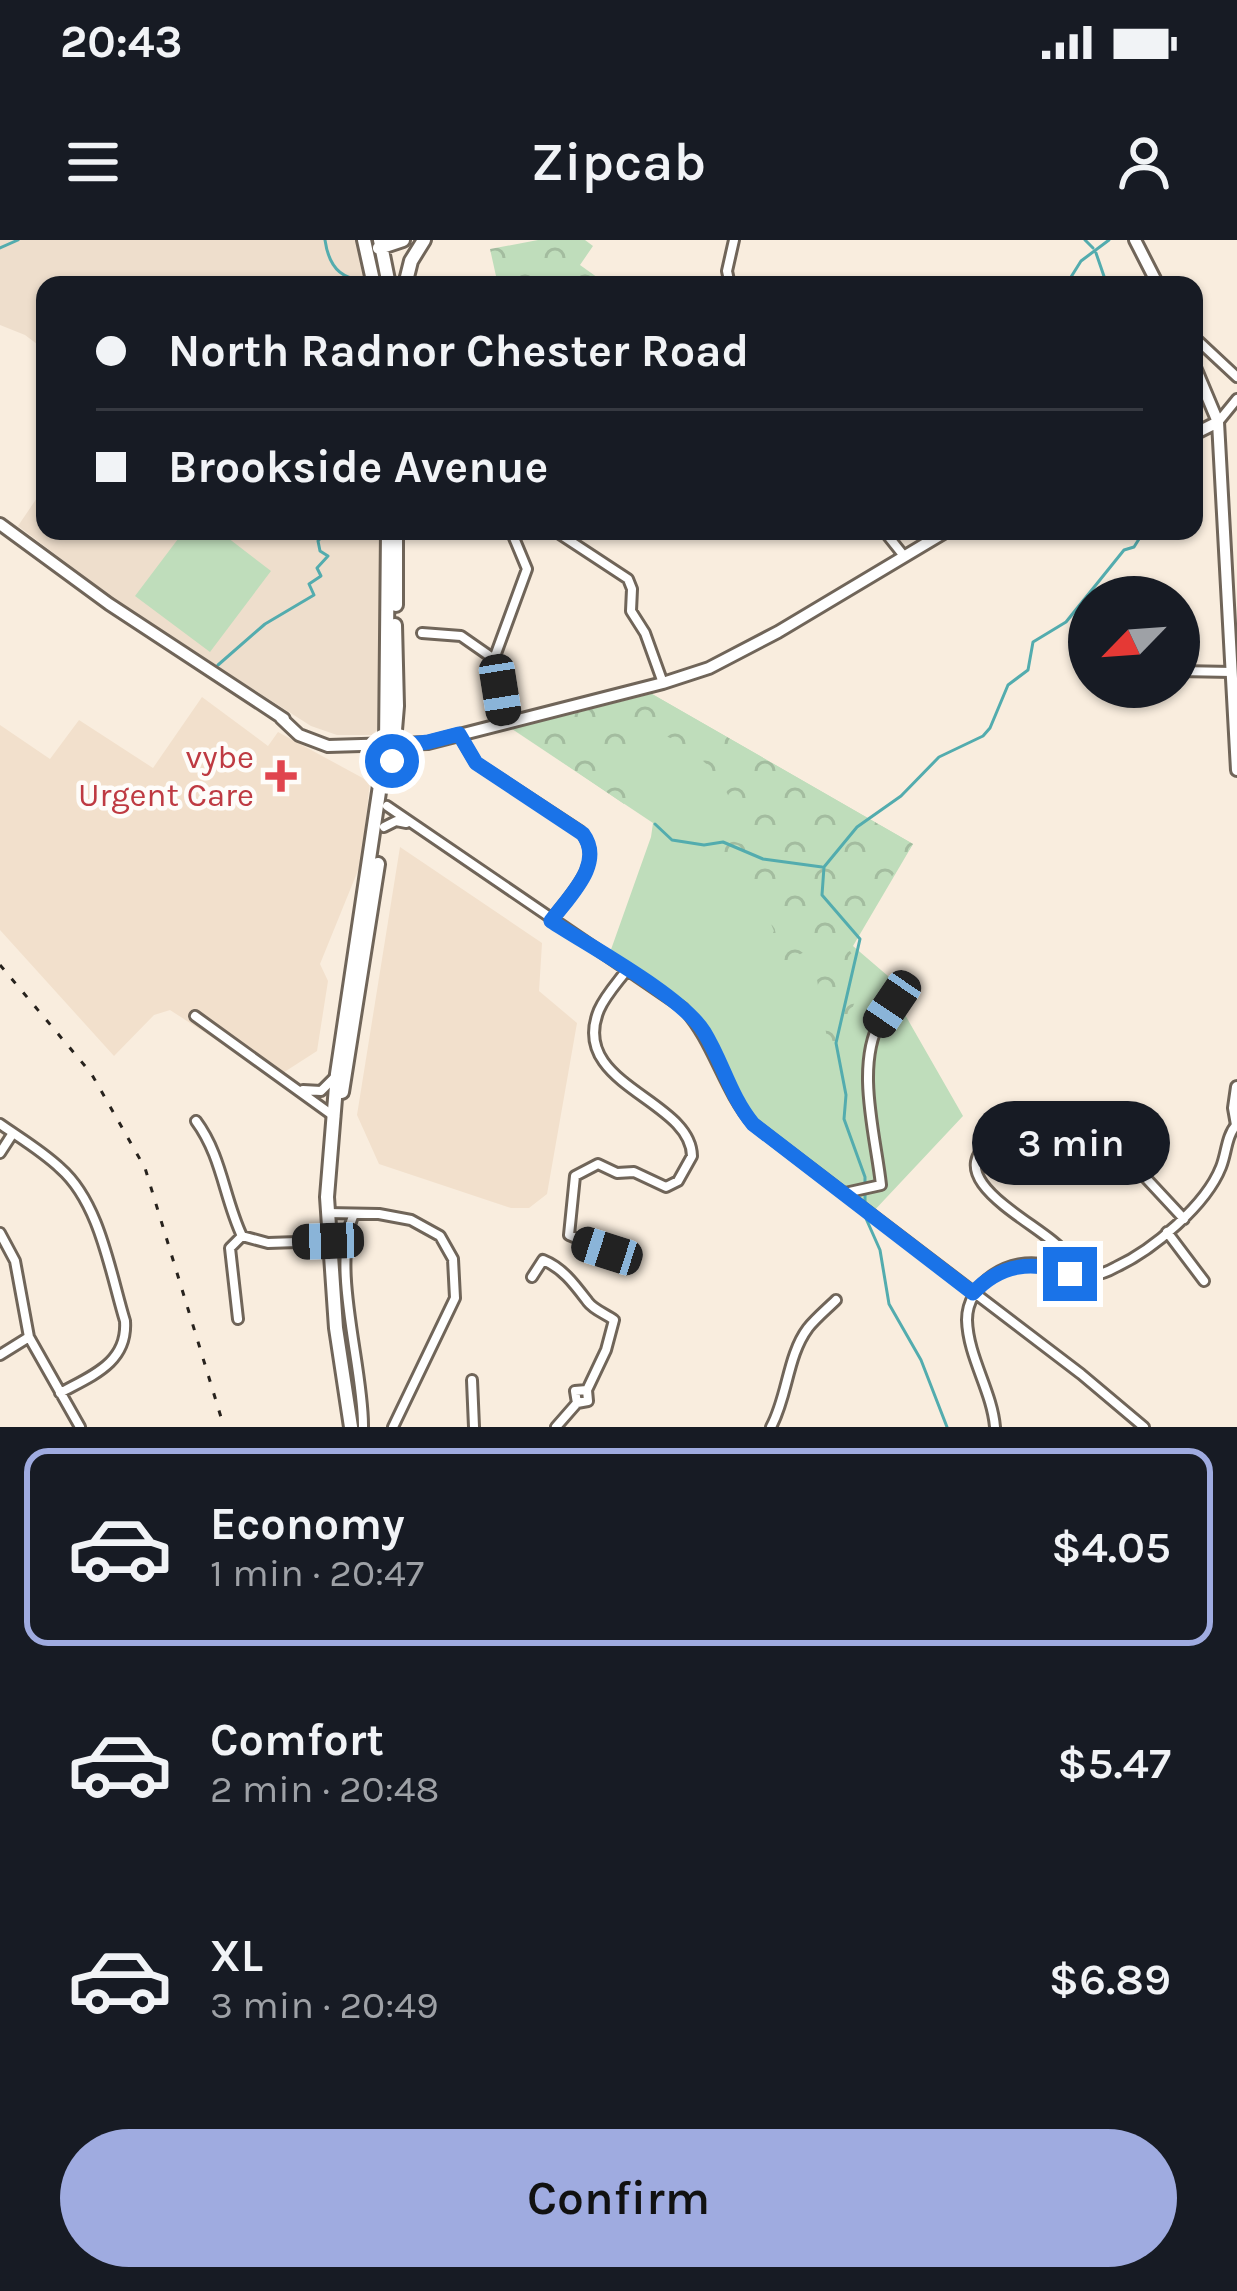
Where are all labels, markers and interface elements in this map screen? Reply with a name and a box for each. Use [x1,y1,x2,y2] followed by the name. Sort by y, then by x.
[60,16,183,68] text: 20:43
[60,129,126,195] icon: menu
[1111,129,1177,195] icon: person
[531,130,706,194] text: Zipcab
[168,325,749,377] text: North Radnor Chester Road
[168,441,548,493] text: Brookside Avenue
[1068,576,1200,708] north arrow
[1068,576,1200,708] map controls
[477,652,523,728] car
[365,734,419,788] route start
[78,738,254,814] place label: vybe Urgent Care
[265,760,297,792] marker: vybe Urgent Care
[857,964,927,1044] car
[971,1100,1169,1184] callout: 3 min
[1017,1120,1125,1166] text: 3 min
[291,1222,365,1260] car
[567,1223,647,1279] car
[1043,1247,1097,1301] route end
[66,1493,174,1601] icon: car
[210,1498,405,1550] text: Economy
[1051,1521,1171,1573] text: $4.05
[210,1550,424,1596] text: 1 min · 20:47
[66,1709,174,1817] icon: car
[210,1714,384,1766] text: Comfort
[1057,1737,1171,1789] text: $5.47
[210,1766,439,1812] text: 2 min · 20:48
[66,1925,174,2033] icon: car
[210,1930,263,1982] text: XL
[1049,1953,1171,2005] text: $6.89
[210,1982,439,2028] text: 3 min · 20:49
[60,2129,1177,2267] button: Confirm

